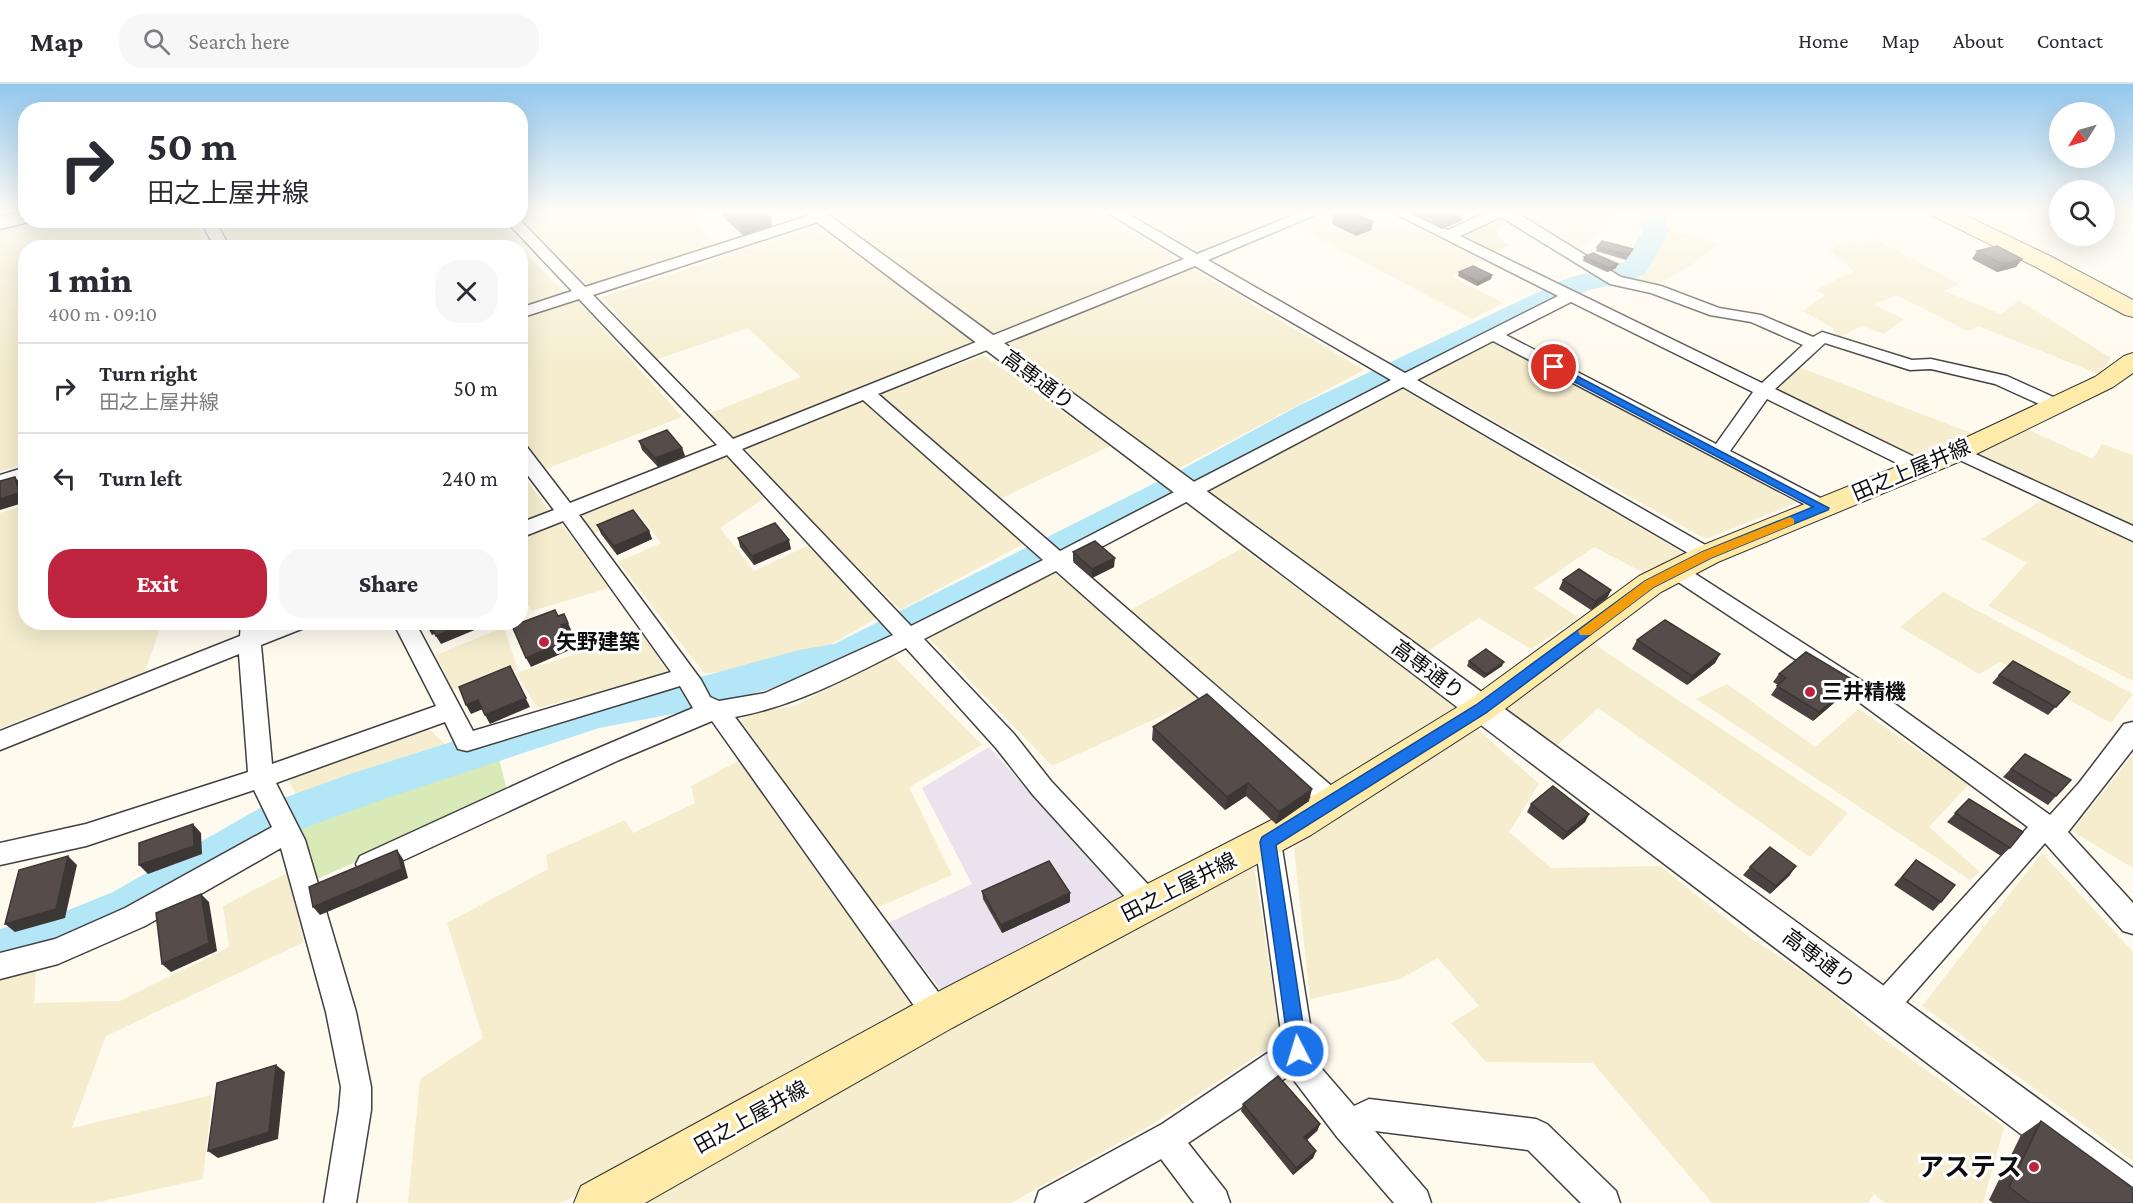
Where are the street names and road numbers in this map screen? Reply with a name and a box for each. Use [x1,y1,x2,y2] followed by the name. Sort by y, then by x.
[997,345,1079,415] street label: 高専通り
[1848,434,1974,506] street label: 田之上屋井線
[1387,635,1469,705] street label: 高専通り
[1117,848,1241,926] street label: 田之上屋井線
[1778,924,1860,994] street label: 高専通り
[690,1076,812,1158] street label: 田之上屋井線

